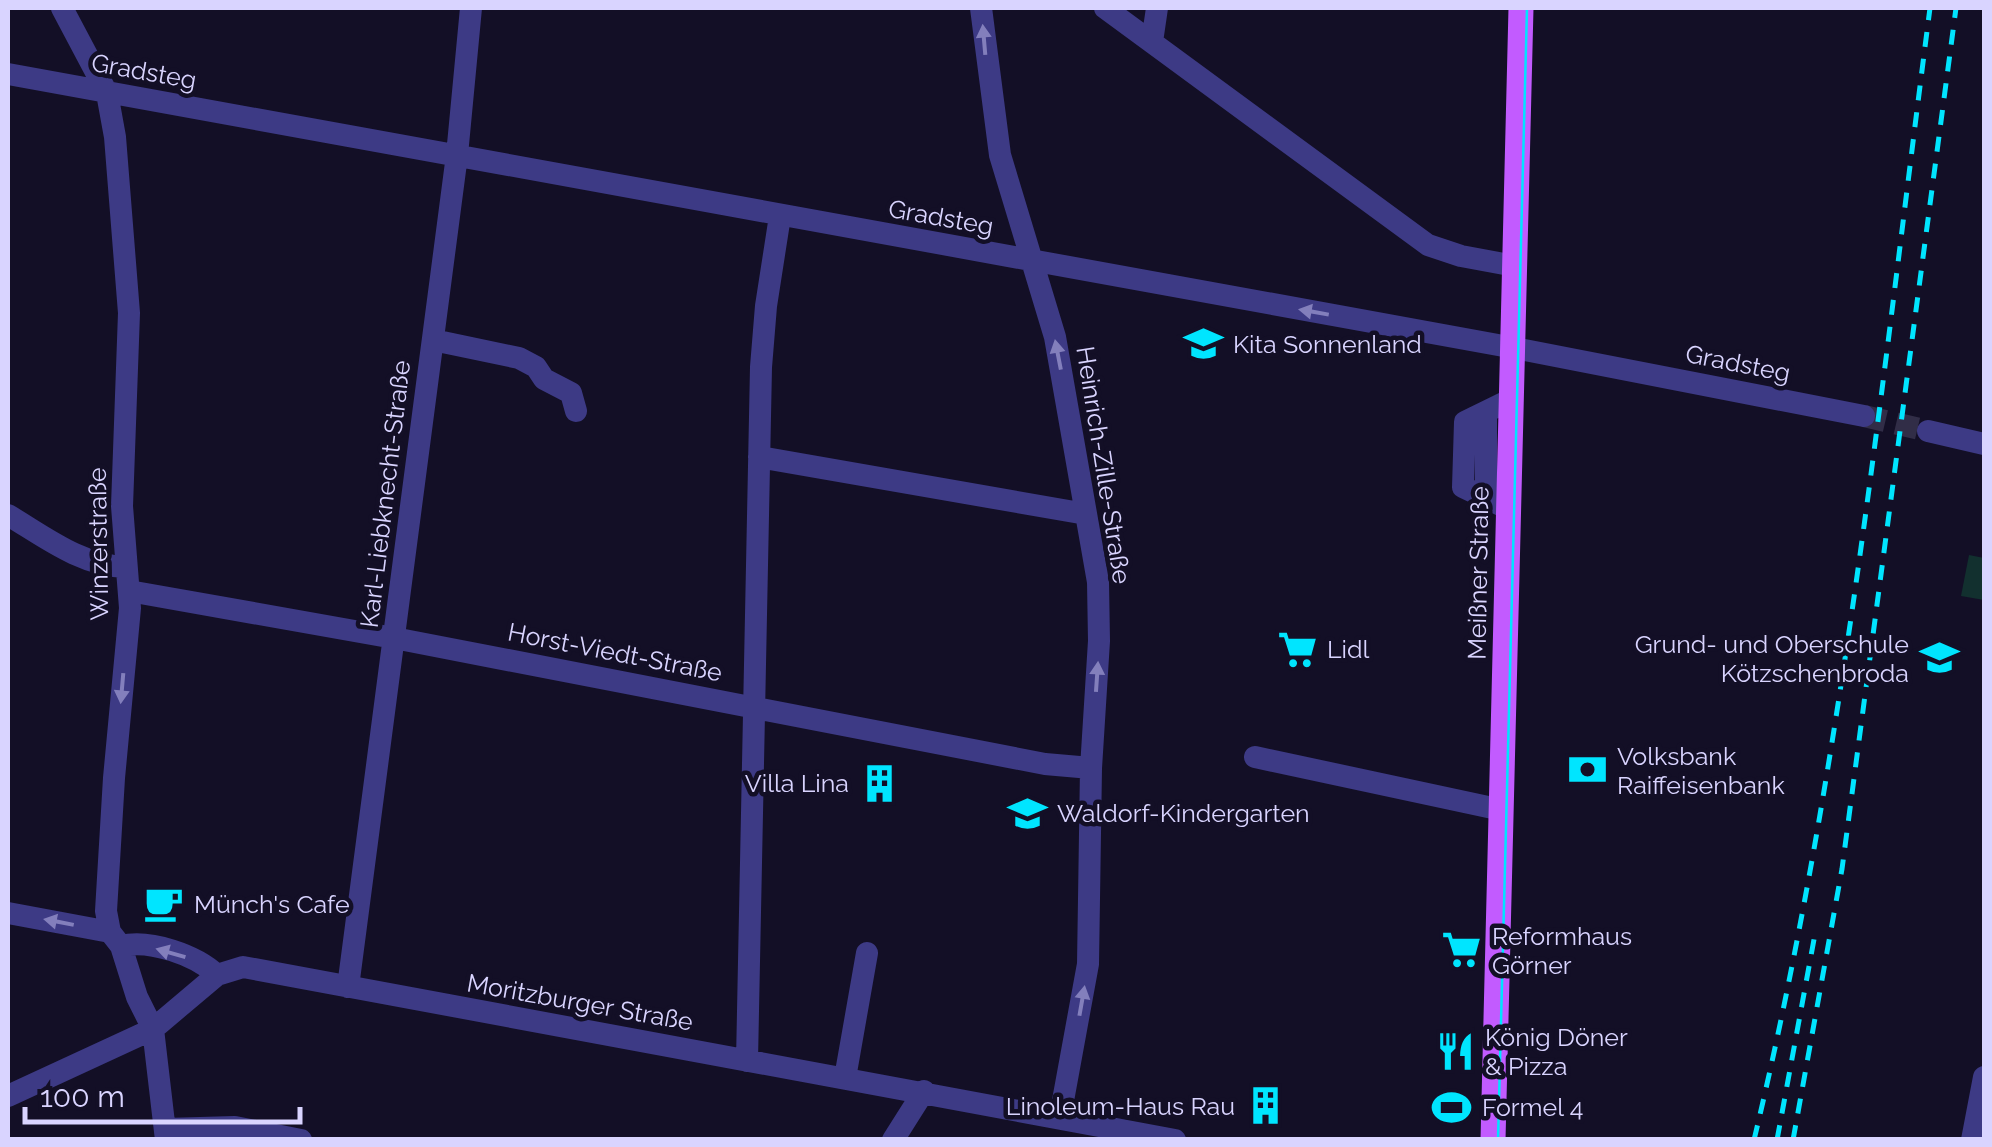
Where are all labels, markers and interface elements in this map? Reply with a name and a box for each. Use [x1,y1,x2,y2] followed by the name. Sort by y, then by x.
[975,24,991,55] one-way arrow
[89,47,199,95] street label: Gradsteg
[886,193,996,241] street label: Gradsteg
[1298,304,1329,319] one-way arrow
[1182,323,1224,365] school or university icon: Kita Sonnenland
[1233,329,1422,359] place label: Kita Sonnenland
[1683,338,1793,388] street label: Gradsteg
[1050,340,1066,371] one-way arrow
[1070,344,1138,586] street label: Heinrich-Zille-Straße
[354,359,416,629] street label: Karl-Liebknecht-Straße
[82,467,114,621] street label: Winzerstraße
[1461,486,1495,660] street label: Meißner Straße
[505,617,725,687] street label: Horst-Viedt-Straße
[1276,628,1318,670] supermarket icon: Lidl
[1635,629,1909,688] place label: Grund- und Oberschule Kötzschenbroda
[1327,634,1370,664] place label: Lidl
[1918,637,1960,679] school or university icon: Grund- und Oberschule Kötzschenbroda
[1089,660,1105,692] one-way arrow
[114,673,130,705] one-way arrow
[1617,741,1785,800] place label: Volksbank Raiffeisenbank
[1566,749,1608,791] bank icon: Volksbank Raiffeisenbank
[858,762,900,804] building icon: Villa Lina
[745,768,849,798] place label: Villa Lina
[1006,792,1048,834] school or university icon: Waldorf-Kindergarten
[1057,798,1310,828] place label: Waldorf-Kindergarten
[143,883,185,925] cafe icon: Münch's Cafe
[194,889,350,919] place label: Münch's Cafe
[43,914,74,929] one-way arrow
[1492,921,1632,980] place label: Reformhaus Görner
[1441,929,1483,971] supermarket icon: Reformhaus Görner
[155,944,186,960] one-way arrow
[465,967,695,1037] street label: Moritzburger Straße
[1075,985,1090,1016] one-way arrow
[1485,1022,1628,1081] place label: König Döner & Pizza
[1434,1030,1476,1072] restaurant icon: König Döner & Pizza
[25,1062,300,1124] scale bar
[40,1079,125,1114] text: 100 m
[1244,1085,1286,1127] building icon: Linoleum-Haus Rau
[1431,1086,1473,1128] sports icon: Formel 4
[1006,1091,1235,1121] place label: Linoleum-Haus Rau
[1482,1092,1583,1122] place label: Formel 4

